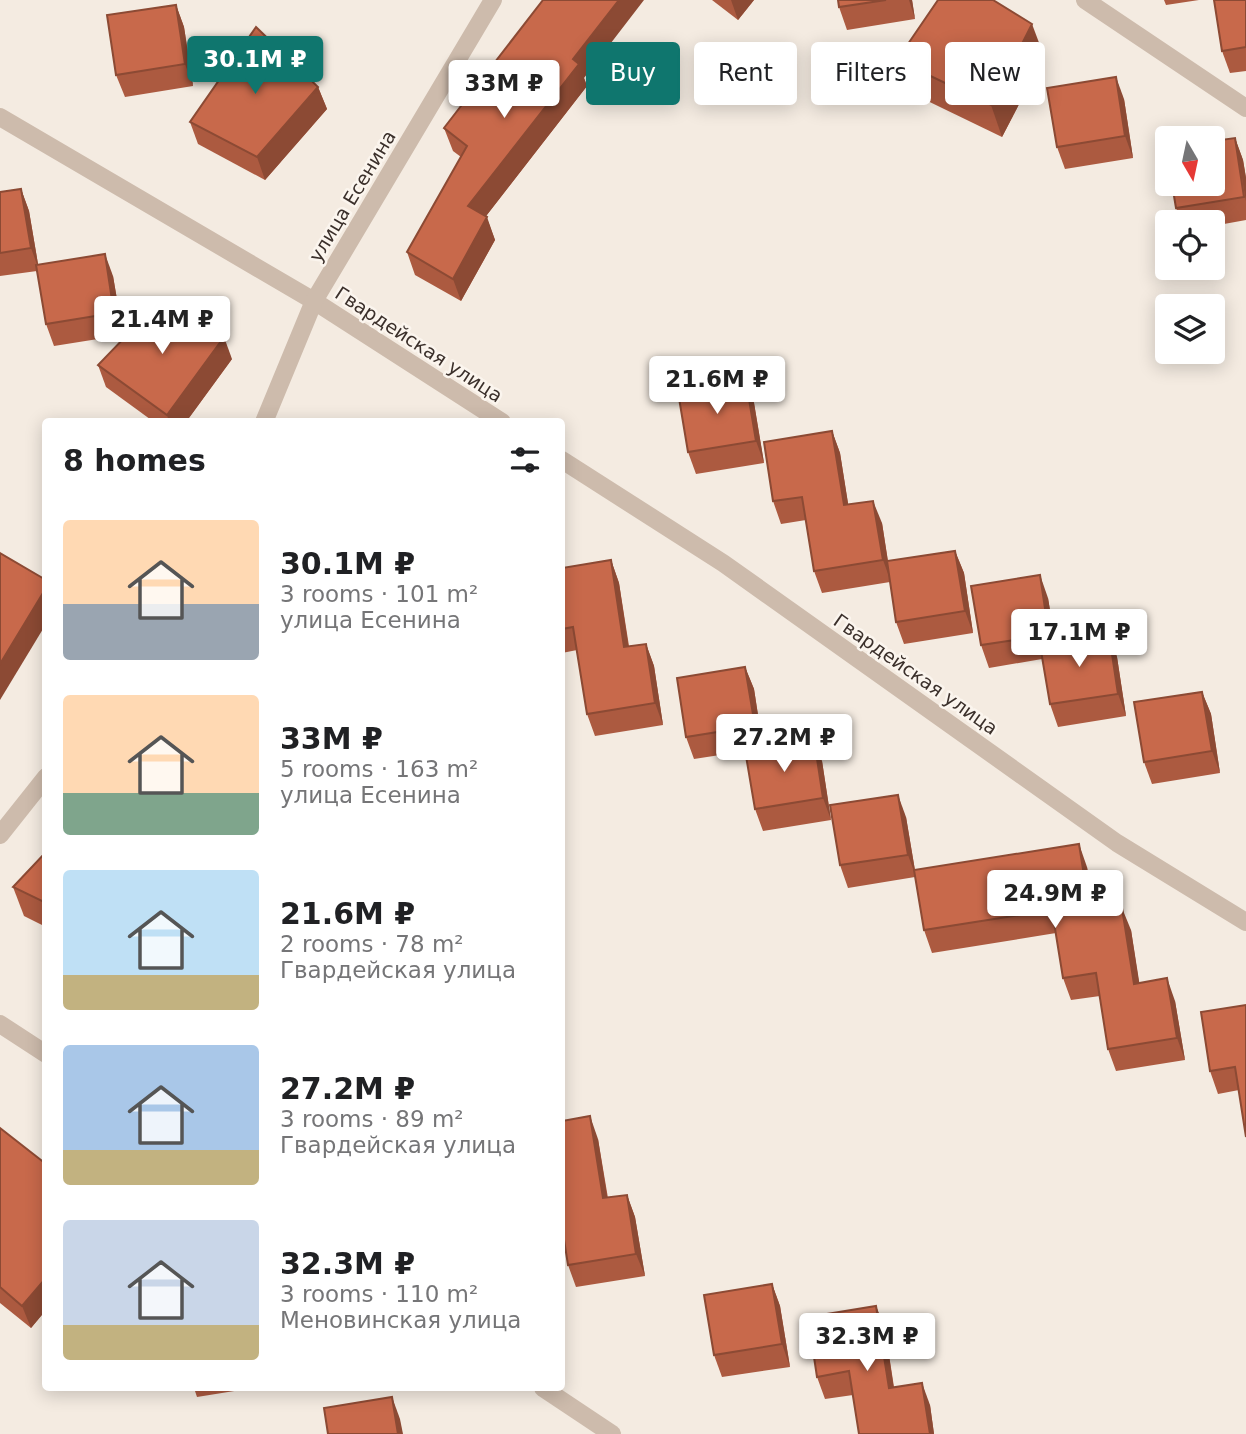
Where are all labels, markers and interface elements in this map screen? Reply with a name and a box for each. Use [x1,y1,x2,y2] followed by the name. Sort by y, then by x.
[190,36,320,96] pin: 30.1M ₽
[586,42,680,105] chip: Buy
[694,42,797,105] chip: Rent
[811,42,931,105] chip: Filters
[945,42,1045,105] chip: New
[203,46,307,72] text: 30.1M ₽
[455,60,553,120] pin: 33M ₽
[465,70,543,96] text: 33M ₽
[304,126,400,266] street label: улица Есенина
[1155,126,1225,196] north arrow
[1155,126,1225,364] map controls
[1155,210,1225,280] button: locate
[331,282,507,406] street label: Гвардейская улица
[1155,294,1225,364] button: layers
[97,296,227,356] pin: 21.4M ₽
[110,306,214,332] text: 21.4M ₽
[652,356,782,416] pin: 21.6M ₽
[665,366,769,392] text: 21.6M ₽
[506,441,544,479] icon: filters
[63,443,206,478] text: 8 homes
[280,546,415,581] text: 30.1M ₽
[119,548,203,632] icon: home
[280,581,478,607] text: 3 rooms · 101 m²
[280,607,461,633] text: улица Есенина
[830,609,1002,739] street label: Гвардейская улица
[1014,610,1144,669] pin: 17.1M ₽
[1027,619,1131,645] text: 17.1M ₽
[719,714,849,774] pin: 27.2M ₽
[280,721,383,756] text: 33M ₽
[119,723,203,807] icon: home
[732,724,836,750] text: 27.2M ₽
[280,756,478,782] text: 5 rooms · 163 m²
[280,782,461,808] text: улица Есенина
[990,870,1120,930] pin: 24.9M ₽
[1003,880,1107,906] text: 24.9M ₽
[280,896,415,931] text: 21.6M ₽
[119,898,203,982] icon: home
[280,931,464,957] text: 2 rooms · 78 m²
[280,957,516,983] text: Гвардейская улица
[280,1071,415,1106] text: 27.2M ₽
[119,1073,203,1157] icon: home
[280,1106,464,1132] text: 3 rooms · 89 m²
[280,1132,516,1158] text: Гвардейская улица
[280,1246,415,1281] text: 32.3M ₽
[119,1248,203,1332] icon: home
[280,1281,478,1307] text: 3 rooms · 110 m²
[280,1307,521,1333] text: Меновинская улица
[802,1314,932,1373] pin: 32.3M ₽
[815,1323,919,1349] text: 32.3M ₽

